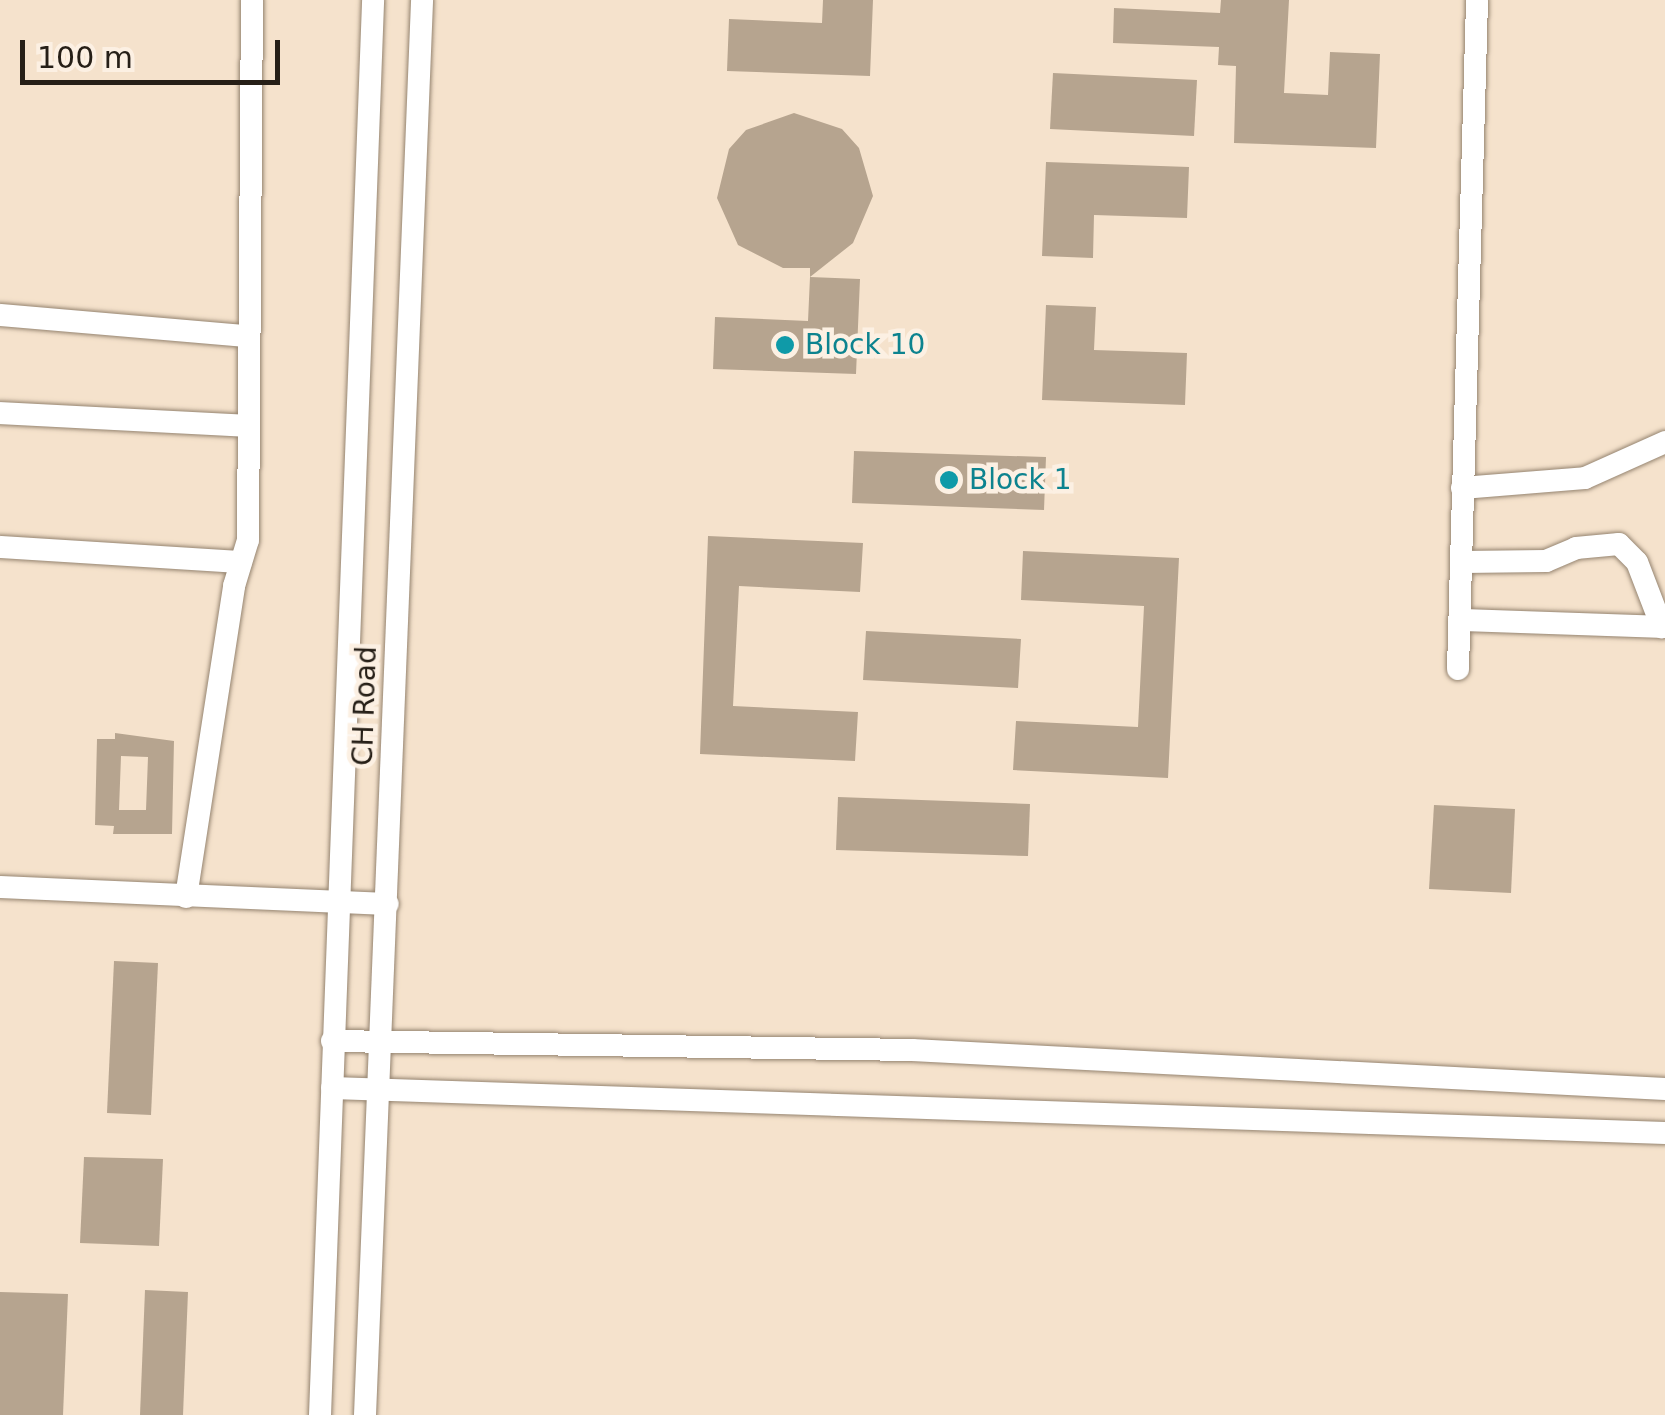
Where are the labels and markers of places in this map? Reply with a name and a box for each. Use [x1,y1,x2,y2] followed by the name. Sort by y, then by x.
[805,328,925,362] place label: Block 10
[774,334,796,356] marker: Block 10
[969,463,1071,497] place label: Block 1
[938,469,960,491] marker: Block 1

